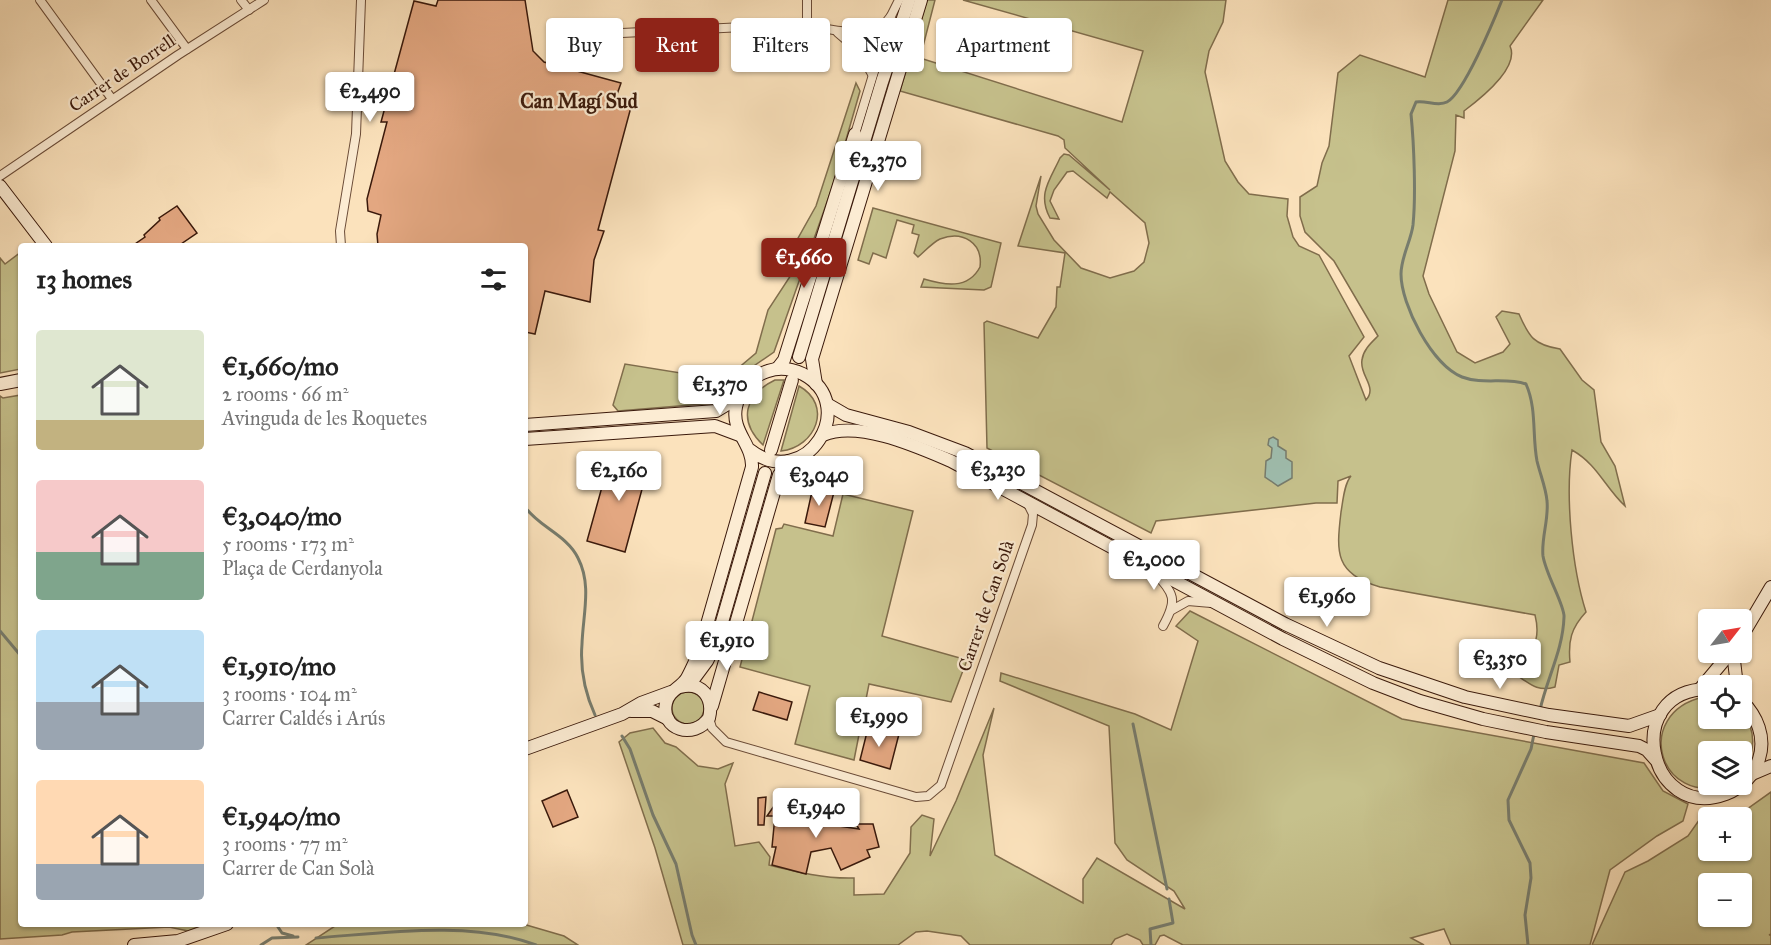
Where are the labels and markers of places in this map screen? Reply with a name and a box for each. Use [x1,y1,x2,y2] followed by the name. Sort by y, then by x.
[321,72,419,123] pin: €2,490
[829,141,927,192] pin: €2,370
[755,238,853,289] pin: €1,660
[671,365,769,416] pin: €1,370
[949,450,1047,501] pin: €3,230
[570,451,668,502] pin: €2,160
[770,456,868,507] pin: €3,040
[1105,540,1203,591] pin: €2,000
[1278,577,1376,628] pin: €1,960
[678,621,776,672] pin: €1,910
[1451,639,1549,690] pin: €3,350
[830,697,928,748] pin: €1,990
[767,788,865,839] pin: €1,940

